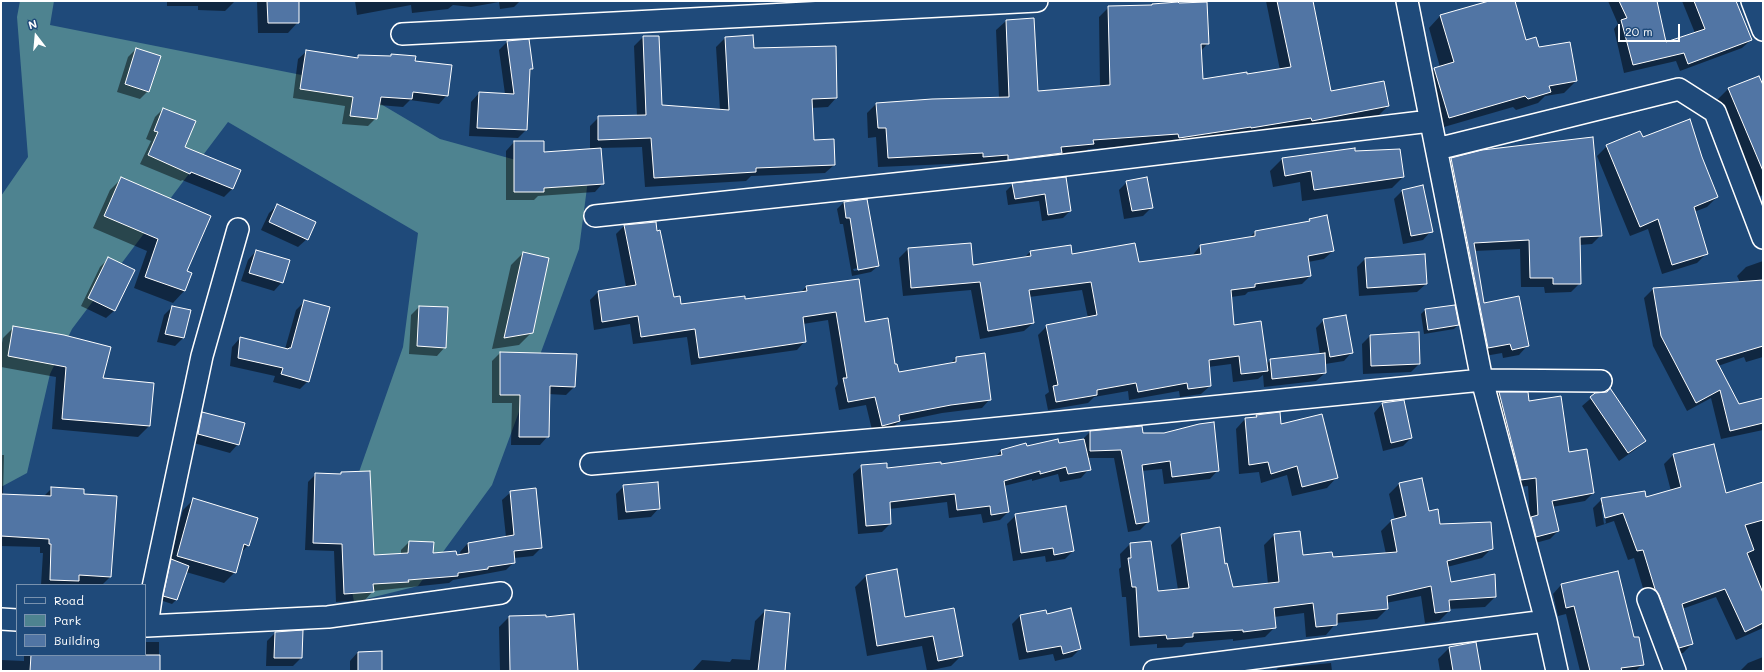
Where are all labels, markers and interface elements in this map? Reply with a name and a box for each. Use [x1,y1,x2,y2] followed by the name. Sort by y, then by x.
[16,16,56,56] north arrow
[26,16,39,32] text: N
[1620,16,1682,42] scale bar
[1625,23,1653,39] text: 20 m
[16,584,146,656] legend
[54,592,84,608] text: Road
[54,612,81,628] text: Park
[54,632,100,648] text: Building

